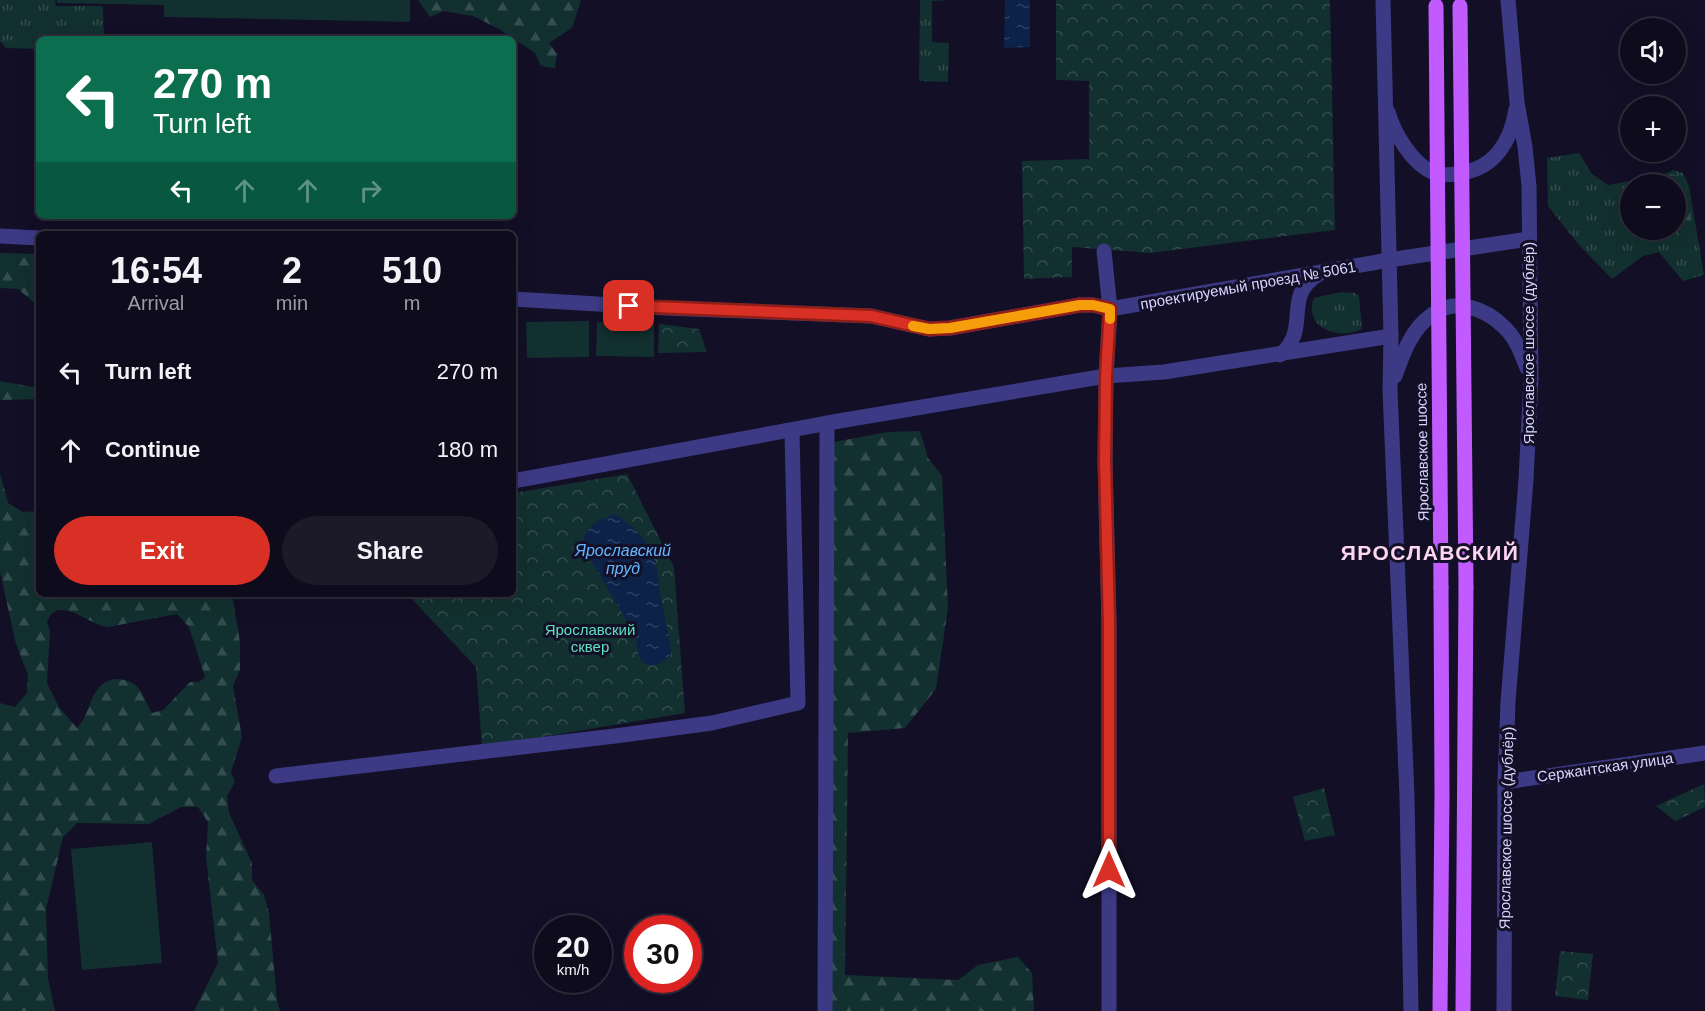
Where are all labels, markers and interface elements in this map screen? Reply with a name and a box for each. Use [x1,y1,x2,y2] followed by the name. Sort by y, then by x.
[1620,18,1686,240] map controls
[1620,18,1686,84] button: sound
[54,60,132,138] icon: left
[153,60,272,107] text: 270 m
[1620,96,1686,162] button: +
[153,109,251,139] text: Turn left
[165,174,198,207] icon: left
[228,174,261,207] icon: ahead
[291,174,324,207] icon: ahead
[354,174,387,207] icon: right
[1620,174,1686,240] button: −
[1520,242,1537,444] street label: Ярославское шоссе (дублёр)
[110,250,202,291] text: 16:54
[282,250,302,291] text: 2
[382,250,442,291] text: 510
[1139,258,1357,312] street label: проектируемый проезд № 5061
[603,280,654,331] pin
[612,289,645,322] icon: arrive
[128,292,184,314] text: Arrival
[276,292,308,314] text: min
[404,292,420,314] text: m
[54,356,87,389] icon: left
[105,359,191,384] text: Turn left
[437,359,498,384] text: 270 m
[1412,383,1432,521] street label: Ярославское шоссе
[54,434,87,467] icon: ahead
[105,437,200,462] text: Continue
[437,437,498,462] text: 180 m
[54,516,270,585] button: Exit
[282,516,498,585] button: Share
[1341,541,1519,564] district label: ЯРОСЛАВСКИЙ
[574,542,671,577] water label: Ярославский пруд
[545,621,635,655] park label: Ярославский сквер
[1496,727,1516,929] street label: Ярославское шоссе (дублёр)
[1536,749,1675,785] street label: Сержантская улица
[1077,838,1141,902] position arrow
[624,915,702,993] speed limit sign: 30
[556,930,590,963] text: 20
[557,961,589,978] text: km/h

